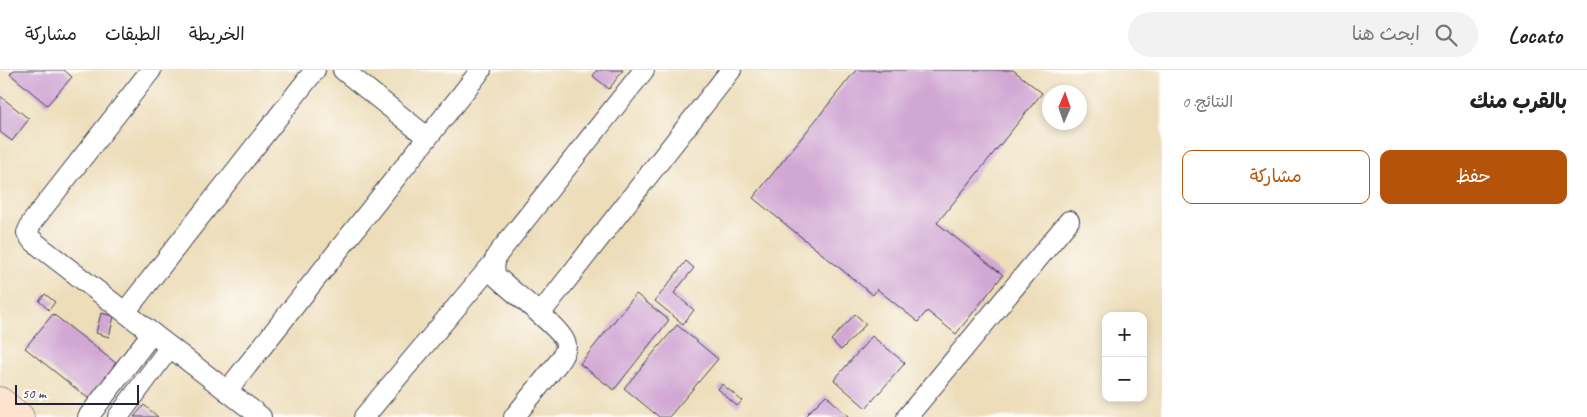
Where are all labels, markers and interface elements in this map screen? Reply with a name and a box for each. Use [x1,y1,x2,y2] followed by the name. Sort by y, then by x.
[1128,12,1478,57] search box
[1508,20,1562,50] text: Locato
[1432,21,1460,49] icon: search
[1352,22,1420,46] text: ابحث هنا
[25,23,77,45] text: مشاركة
[105,23,161,45] text: الطبقات
[189,23,245,45] text: الخريطة
[1042,85,1087,130] north arrow
[1470,88,1567,114] text: بالقرب منك
[1182,92,1233,112] text: النتائج: 0
[1182,150,1370,204] button: مشاركة
[1380,150,1567,204] button: حفظ
[1102,312,1147,402] map controls
[1102,312,1147,357] button: +
[1102,357,1147,402] button: −
[15,382,139,405] scale bar
[22,385,46,402] text: 50 m

